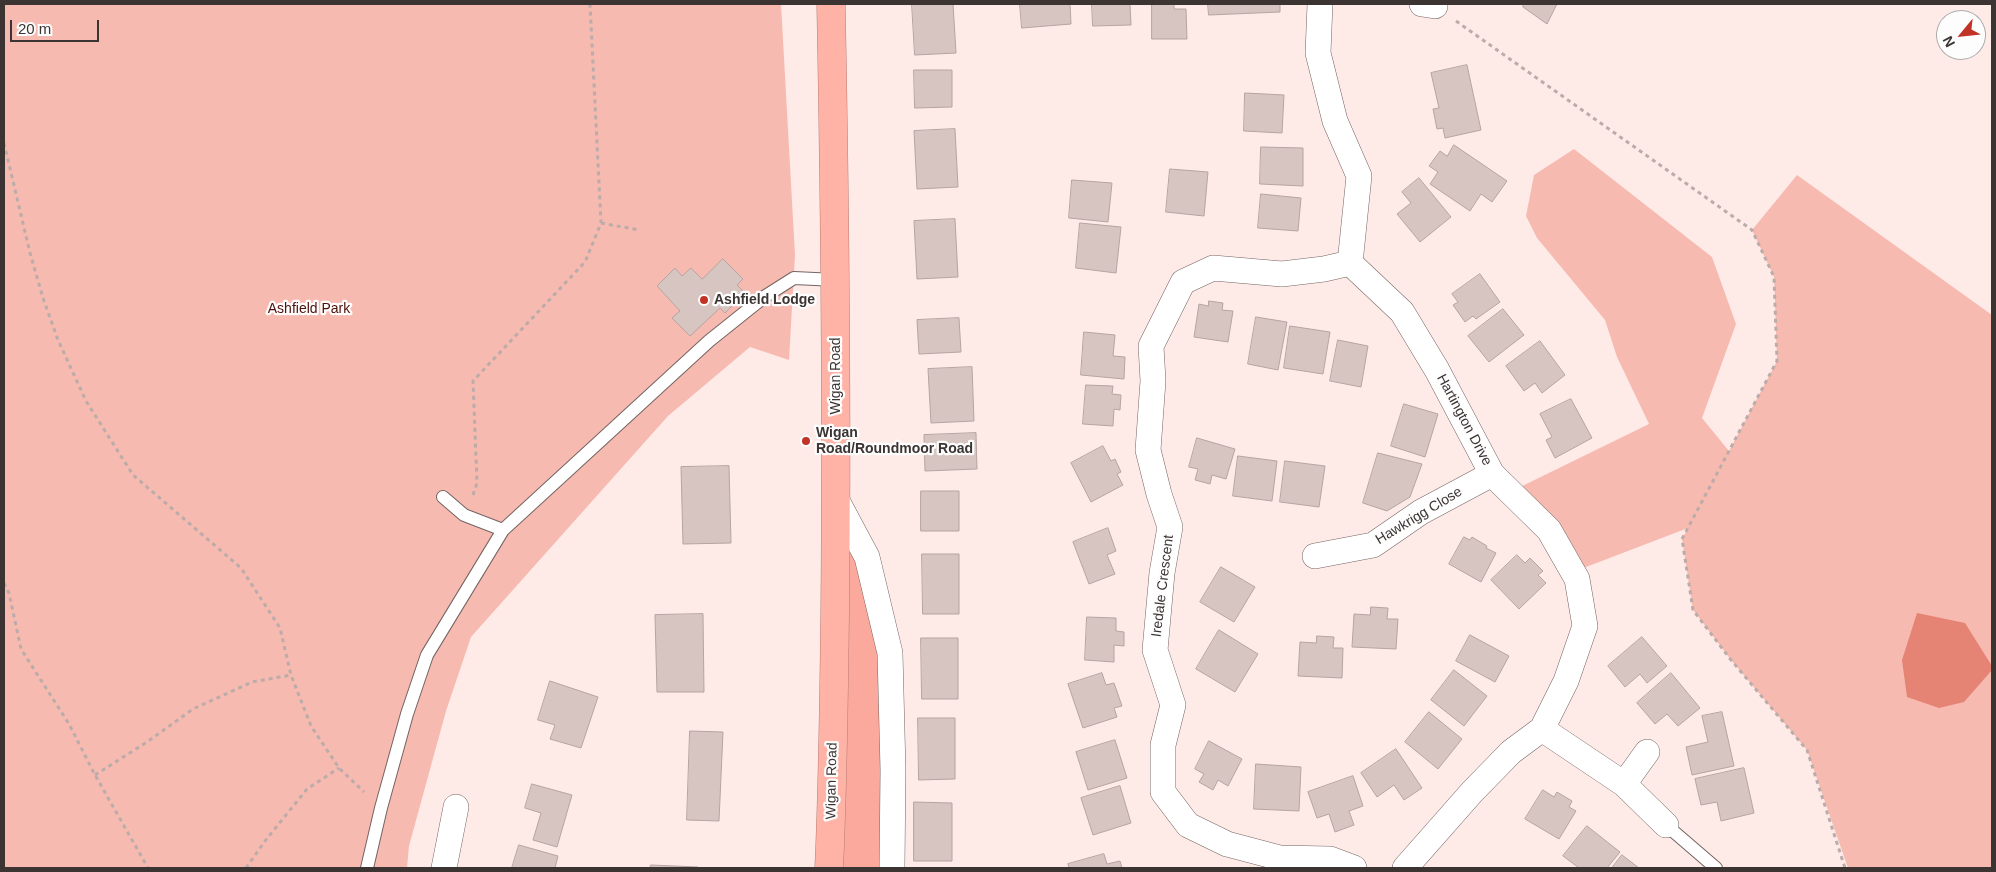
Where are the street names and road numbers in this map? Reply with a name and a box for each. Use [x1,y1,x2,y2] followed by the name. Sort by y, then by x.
[828,337,844,415] street label: Wigan Road
[1433,371,1495,469] street label: Hartington Drive
[1373,484,1465,548] street label: Hawkrigg Close
[1148,534,1178,638] street label: Iredale Crescent
[823,742,841,820] street label: Wigan Road

